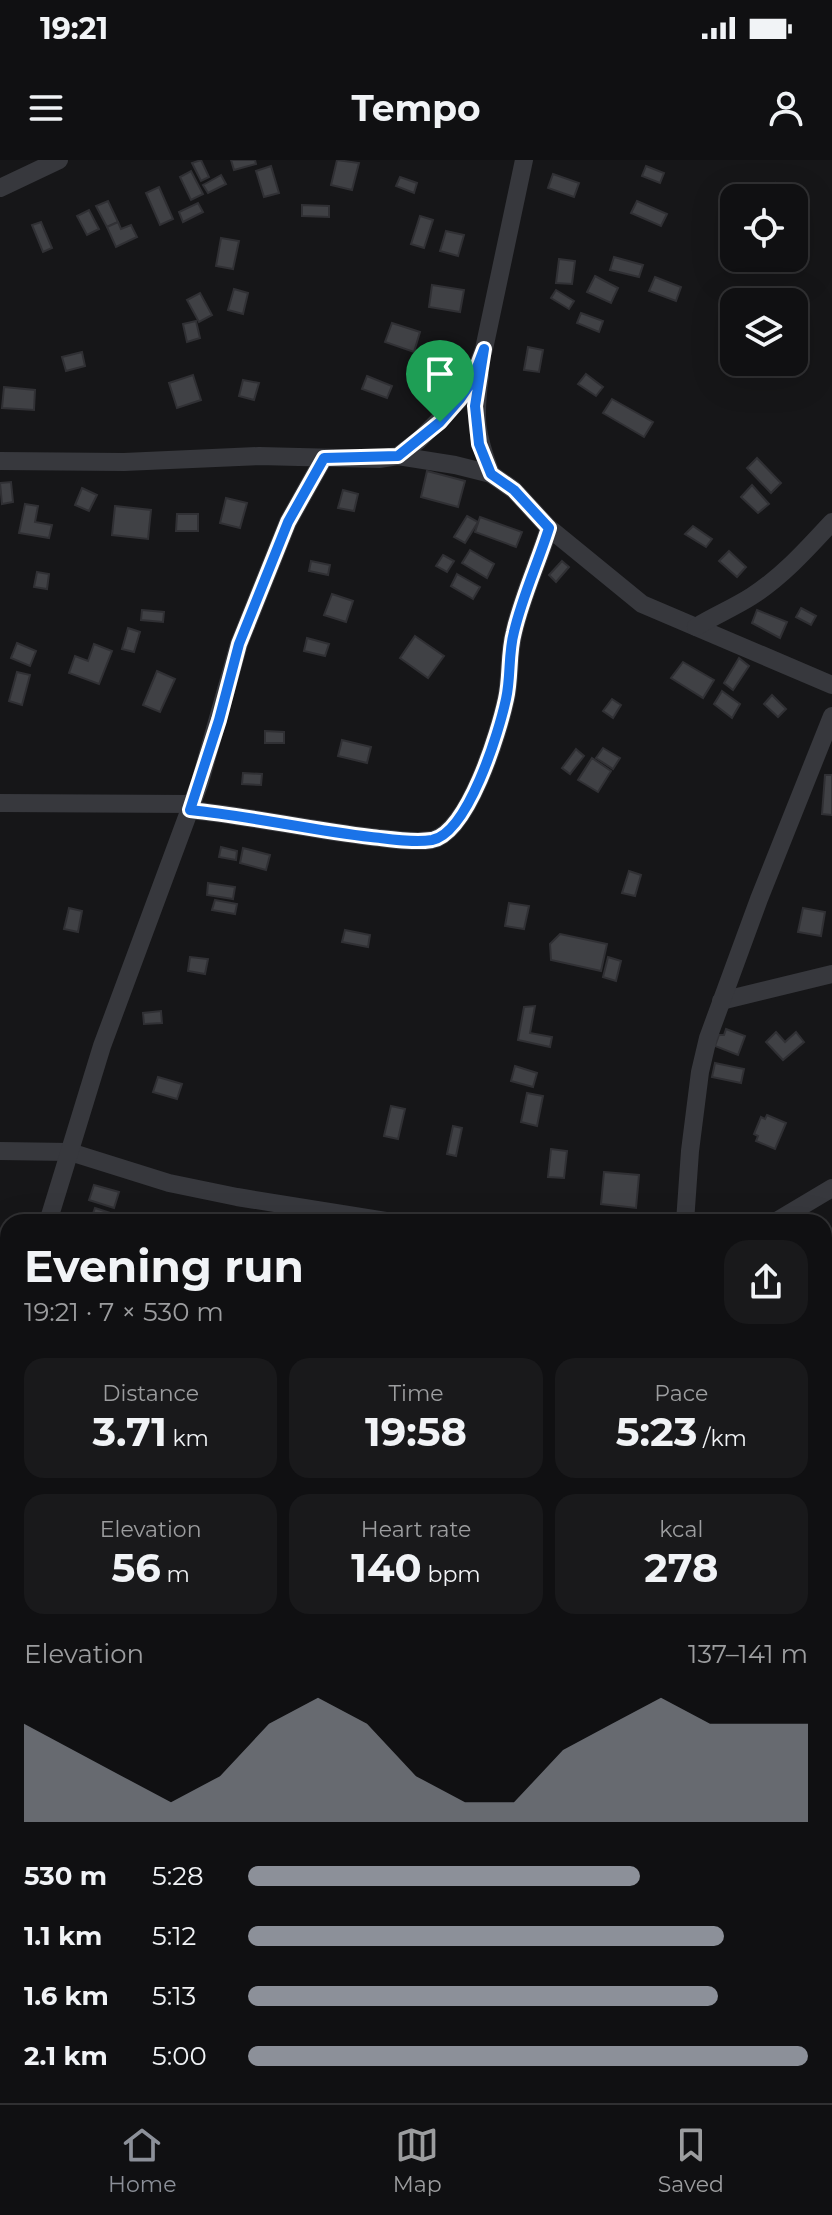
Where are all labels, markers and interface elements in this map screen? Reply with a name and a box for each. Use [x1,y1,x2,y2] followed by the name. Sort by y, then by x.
[40,10,108,47] text: 19:21
[24,86,68,130] icon: menu
[351,86,481,130] text: Tempo
[764,86,808,130] icon: person
[720,184,808,376] map controls
[720,184,808,272] button: locate
[720,288,808,376] button: layers
[406,340,474,422] pin
[418,352,462,396] icon: arrive
[24,1239,304,1293] text: Evening run
[724,1240,808,1324] button: share
[24,1296,224,1328] text: 19:21 · 7 × 530 m
[102,1380,199,1407] text: Distance
[388,1380,444,1407] text: Time
[654,1380,708,1407] text: Pace
[92,1407,167,1456] text: 3.71
[365,1407,467,1456] text: 19:58
[616,1407,697,1456] text: 5:23
[167,1425,209,1452] text: km
[697,1425,747,1452] text: /km
[100,1516,202,1543] text: Elevation
[361,1516,471,1543] text: Heart rate
[659,1516,703,1543] text: kcal
[111,1543,161,1592] text: 56
[351,1543,422,1592] text: 140
[644,1543,718,1592] text: 278
[161,1561,190,1588] text: m
[422,1561,481,1588] text: bpm
[24,1638,144,1670] text: Elevation
[688,1638,808,1670] text: 137–141 m
[24,1860,107,1892] text: 530 m
[152,1860,204,1892] text: 5:28
[24,1920,102,1952] text: 1.1 km
[152,1920,196,1952] text: 5:12
[24,1980,109,2012] text: 1.6 km
[152,1980,196,2012] text: 5:13
[24,2040,108,2072] text: 2.1 km
[152,2040,207,2072] text: 5:00
[108,2123,176,2198] tab: Home
[393,2123,442,2198] tab: Map
[658,2123,724,2198] tab: Saved

